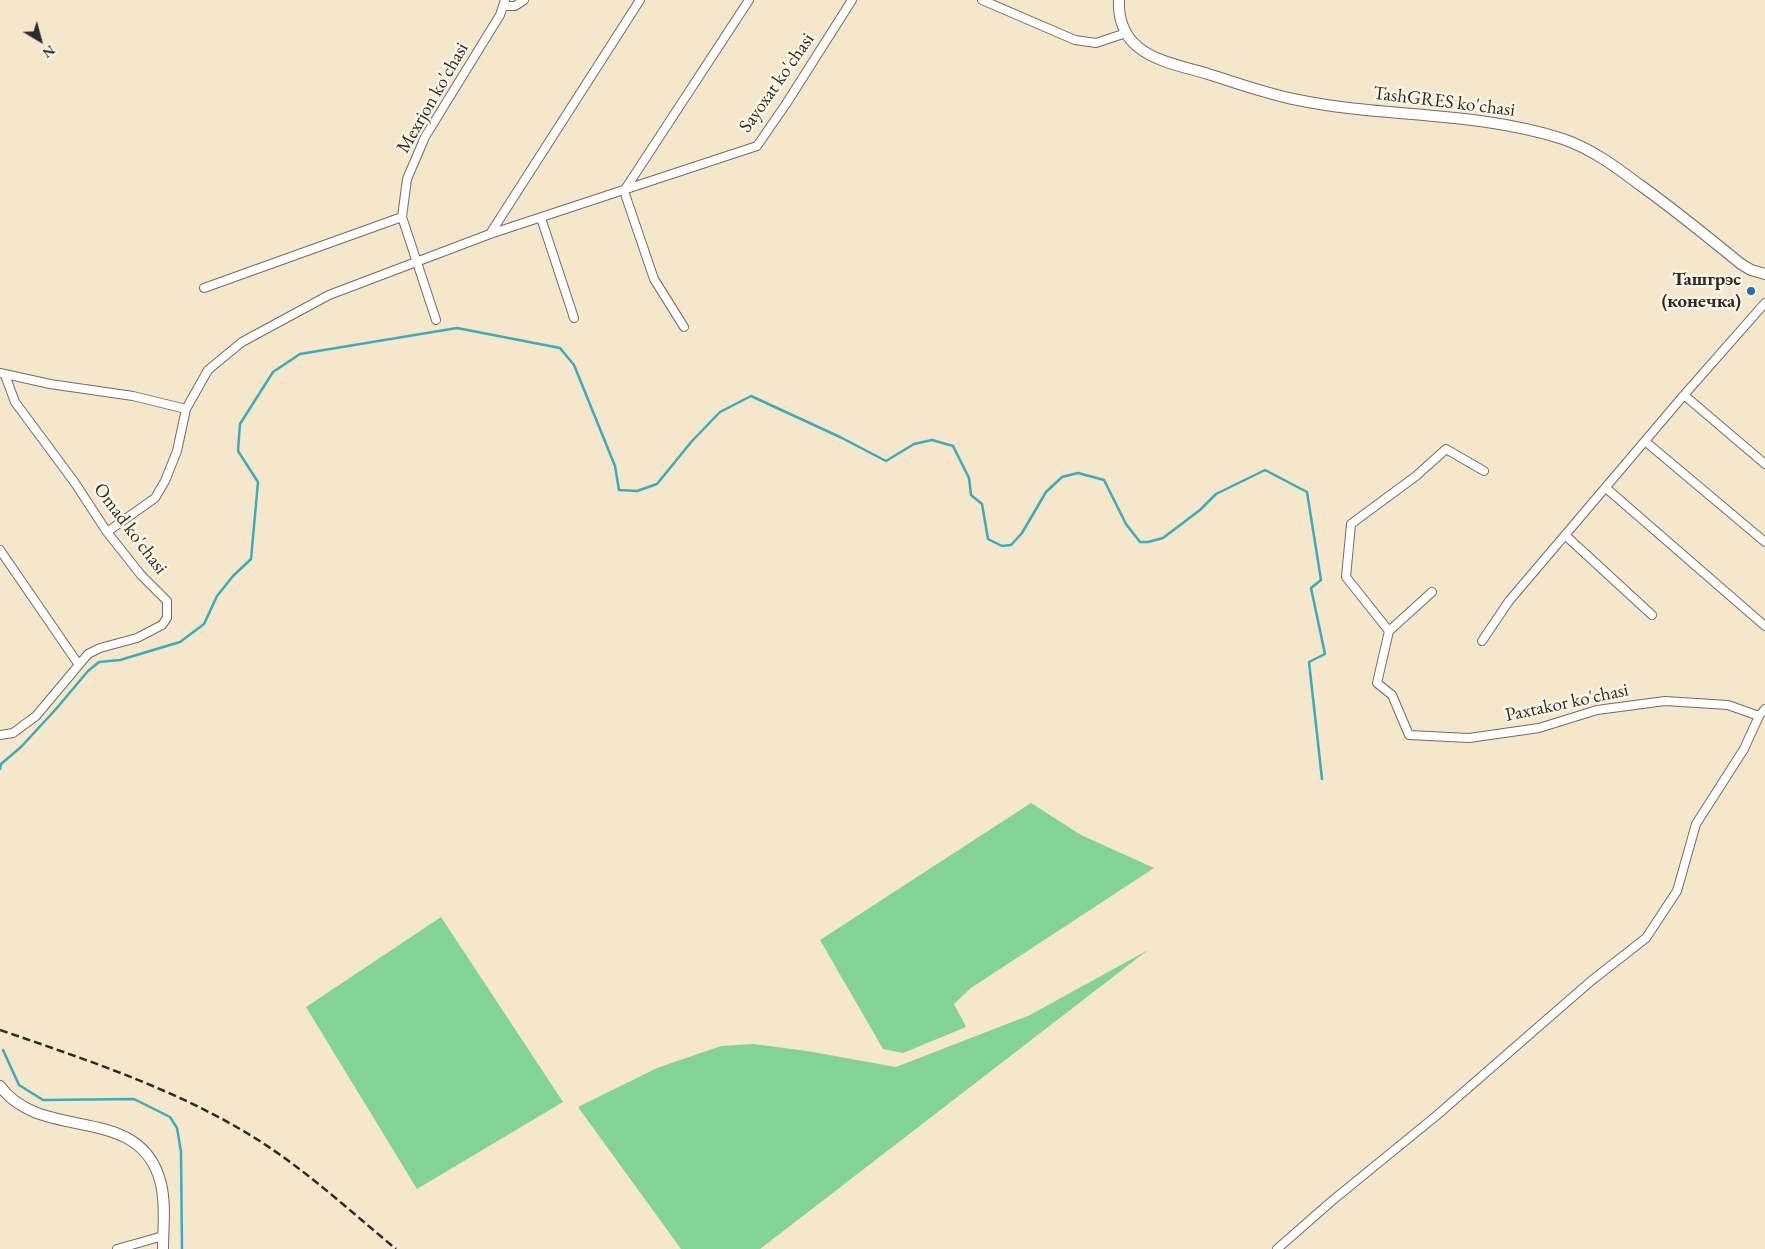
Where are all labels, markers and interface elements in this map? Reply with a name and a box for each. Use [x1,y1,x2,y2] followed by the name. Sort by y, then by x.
[15,15,65,65] north arrow
[734,29,820,137] street label: Sayoxat ko'chasi
[392,39,474,157] street label: Mexrjon ko'chasi
[39,41,59,63] text: N
[1372,82,1516,122] street label: TashGRES ko'chasi
[1662,269,1741,313] place label: Ташгрэс (конечка)
[1745,285,1757,297] marker: Ташгрэс (конечка)
[88,479,172,579] street label: Omad ko'chasi
[1503,679,1631,727] street label: Paxtakor ko'chasi

